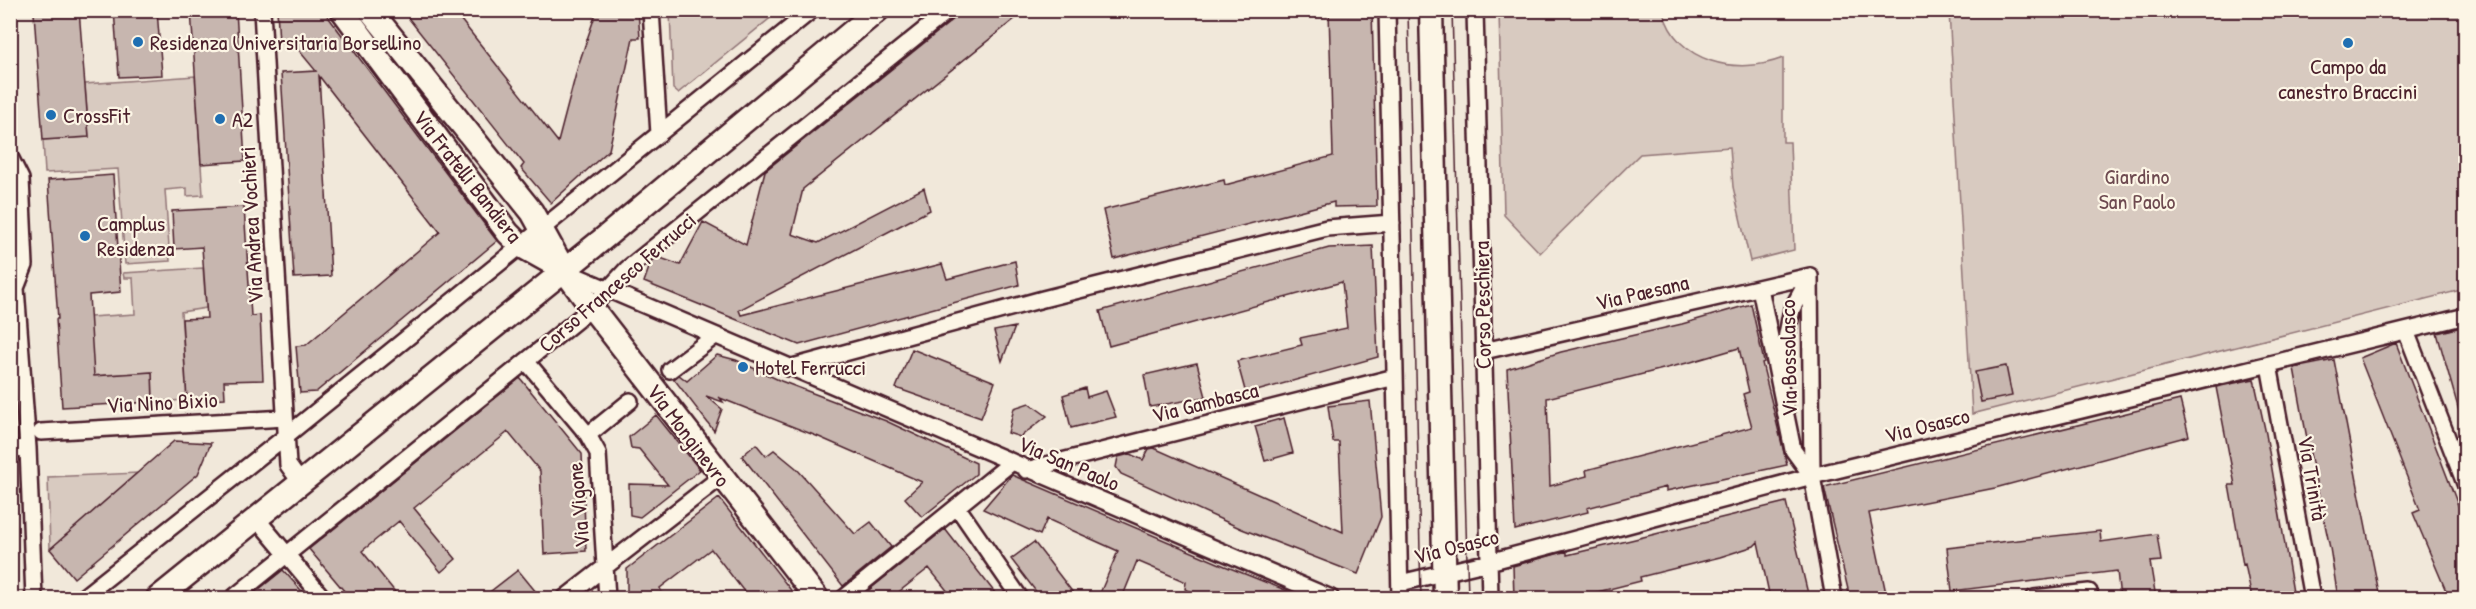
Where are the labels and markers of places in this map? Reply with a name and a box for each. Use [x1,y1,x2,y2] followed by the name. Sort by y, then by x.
[150,27,421,57] place label: Residenza Universitaria Borsellino
[131,35,145,49] marker: Residenza Universitaria Borsellino
[2341,36,2355,50] marker: Campo da canestro Braccini
[2278,51,2418,106] place label: Campo da canestro Braccini
[63,100,131,130] place label: CrossFit
[232,104,254,134] place label: A2
[44,108,58,122] marker: CrossFit
[213,112,227,126] marker: A2
[97,208,175,263] place label: Camplus Residenza
[78,229,92,243] marker: Camplus Residenza
[755,352,866,382] place label: Hotel Ferrucci
[736,360,750,374] marker: Hotel Ferrucci

